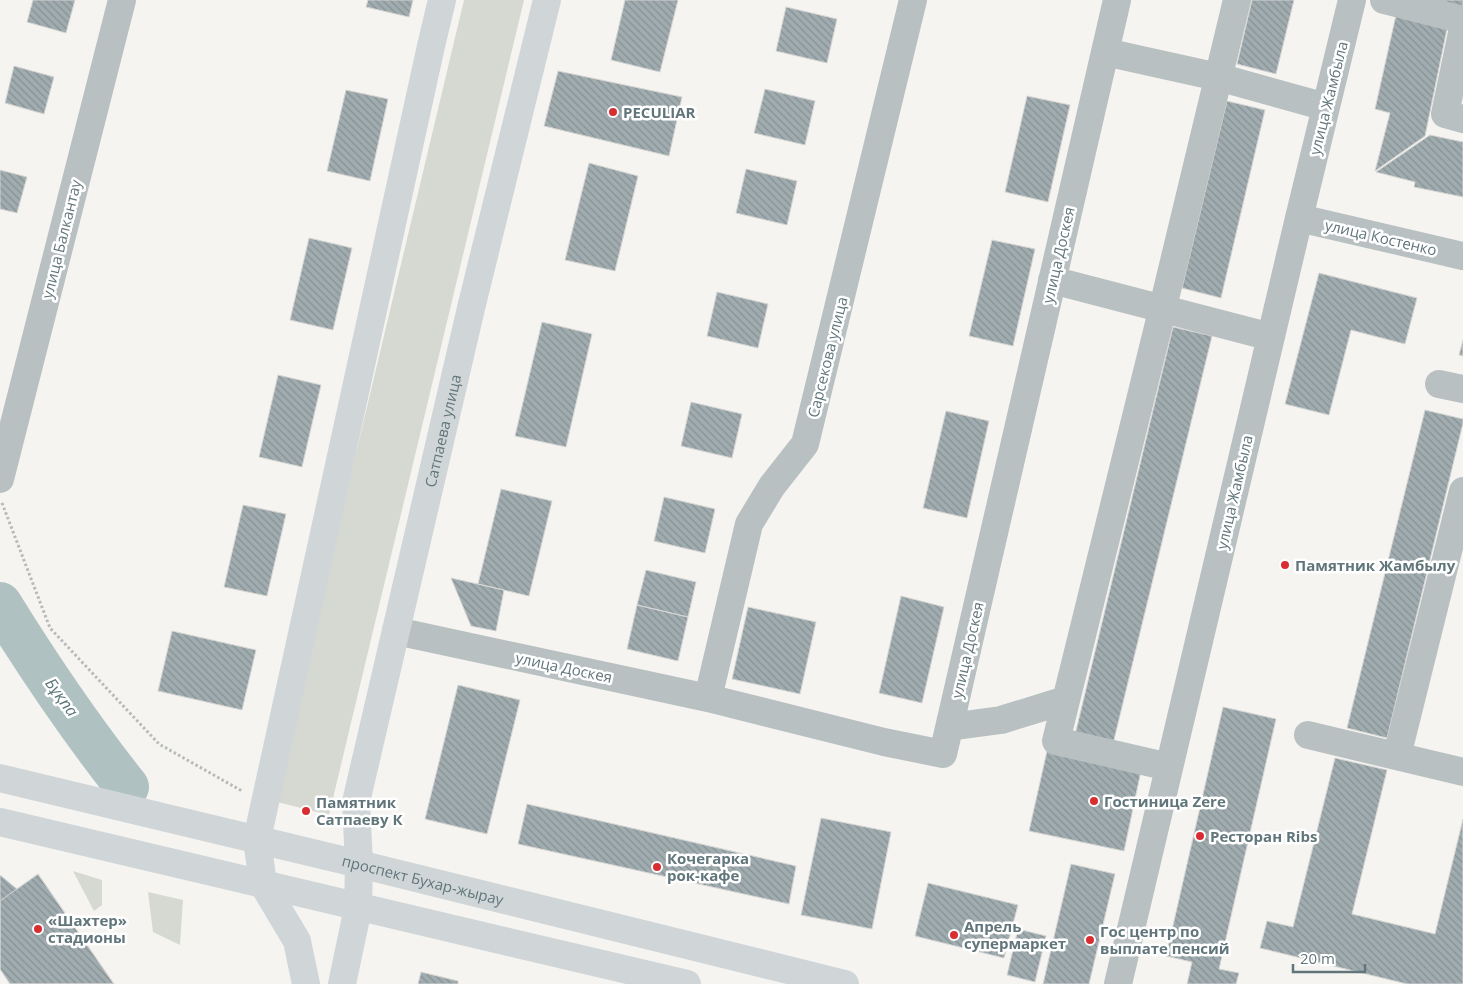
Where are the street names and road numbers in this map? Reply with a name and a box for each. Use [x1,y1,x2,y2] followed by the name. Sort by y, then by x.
[1304,39,1352,157] street label: улица Жамбыла
[37,177,86,301] street label: улица Балкантау
[1037,205,1079,305] street label: улица Доскея
[1323,214,1439,260] street label: улица Костенко
[802,295,852,419] street label: Сарсекова улица
[420,372,465,489] street label: Сатпаева улица
[1211,433,1257,551] street label: улица Жамбыла
[946,600,988,700] street label: улица Доскея
[514,647,614,687] street label: улица Доскея
[340,850,506,909] street label: проспект Бухар-жырау

